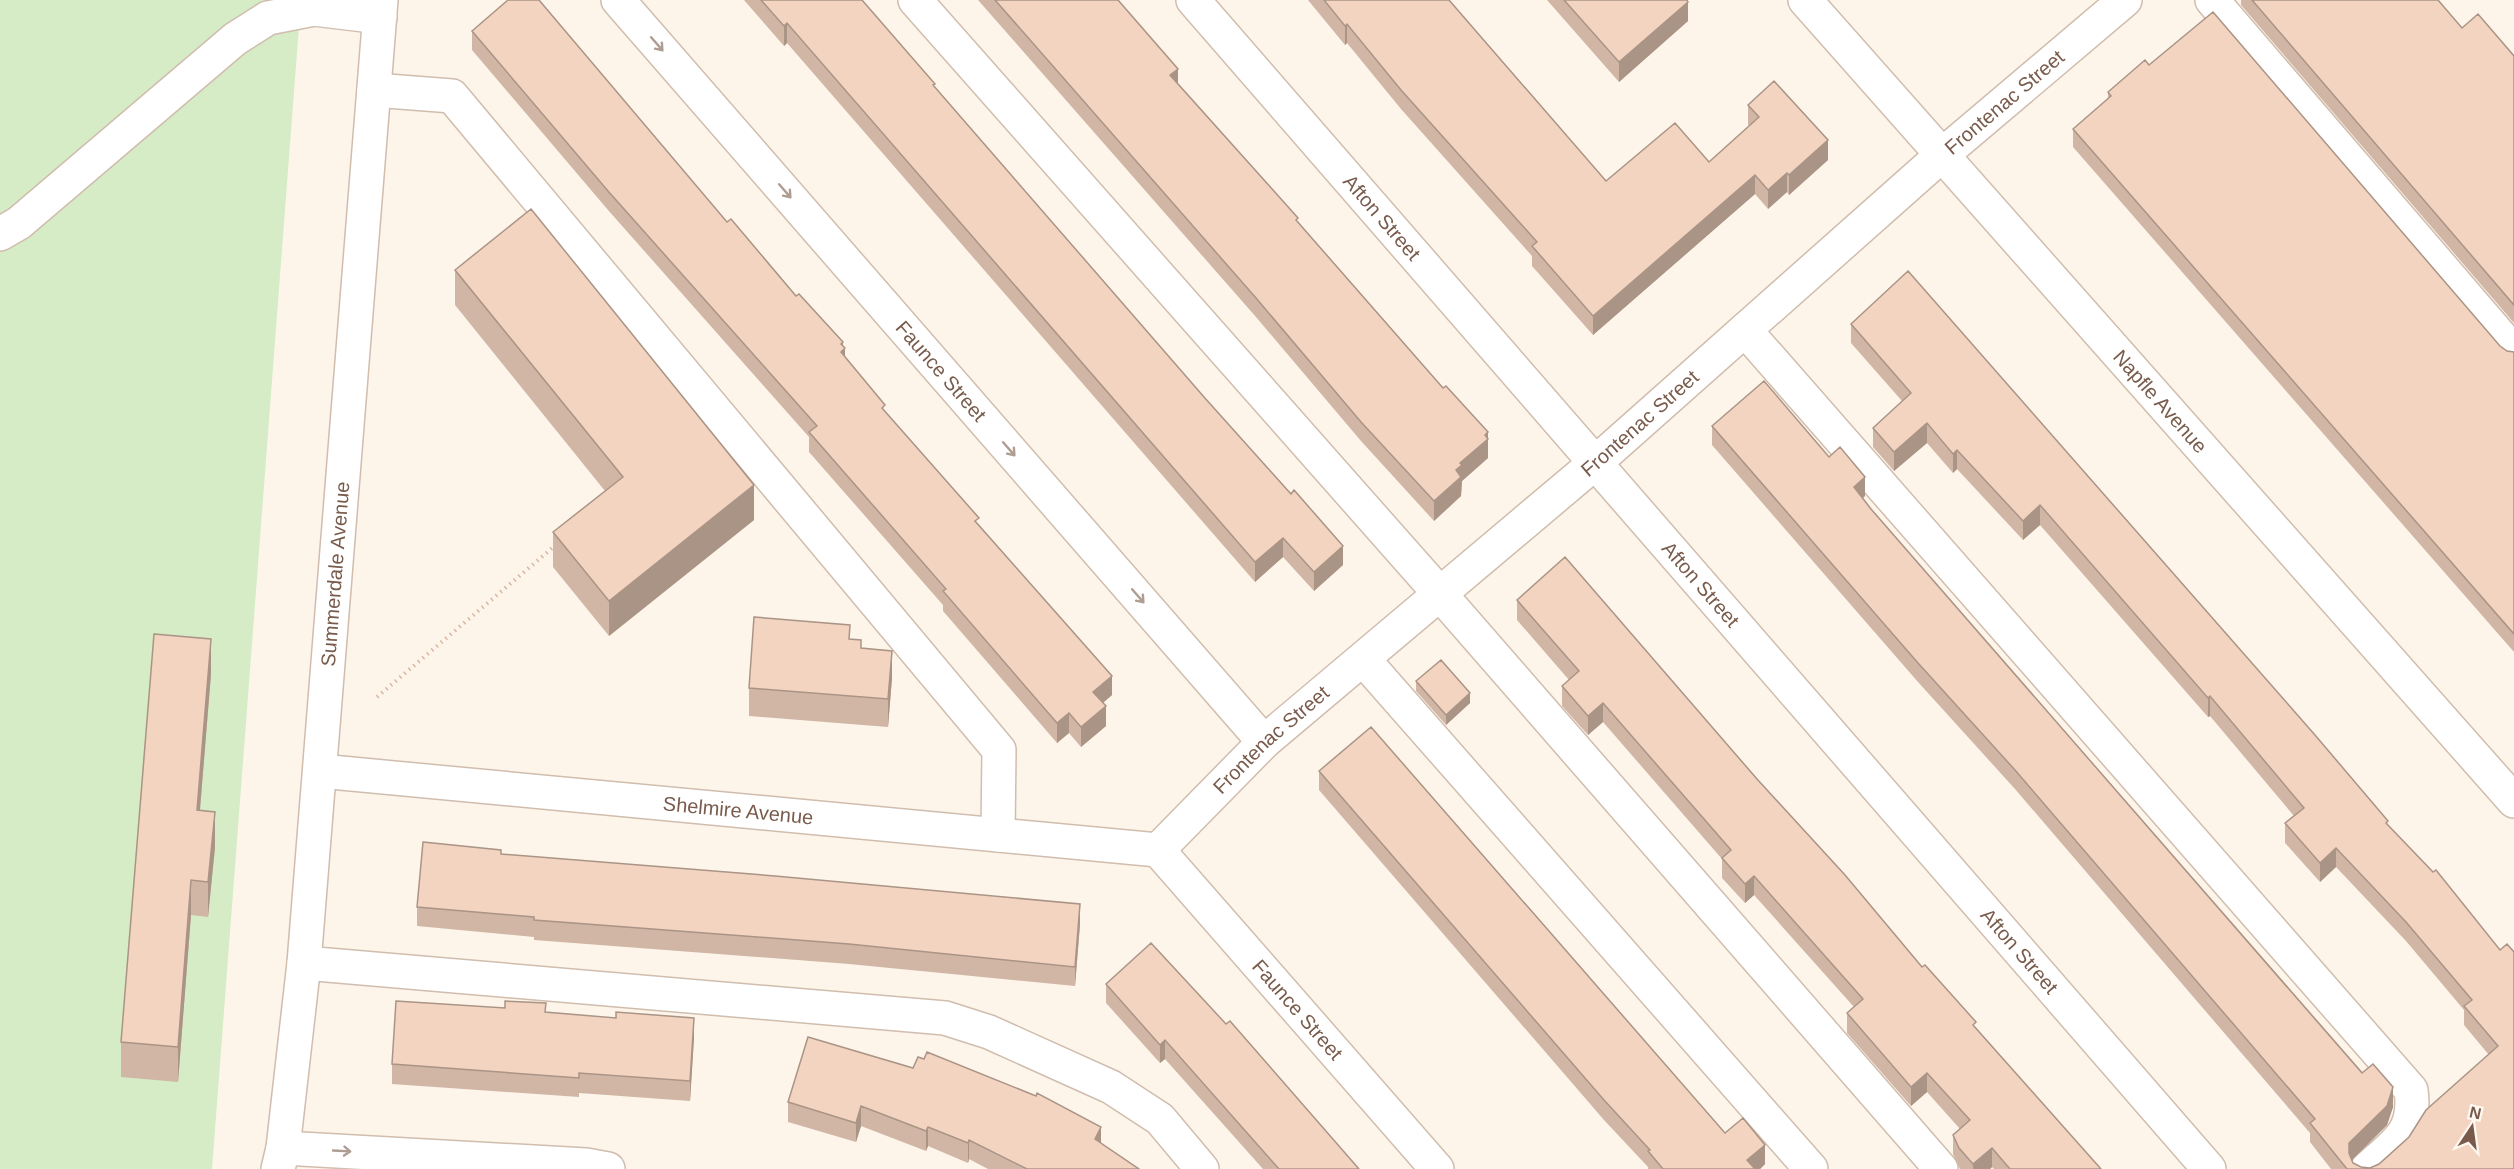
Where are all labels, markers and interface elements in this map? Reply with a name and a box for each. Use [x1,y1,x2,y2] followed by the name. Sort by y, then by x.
[650,36,664,51] one-way arrow
[1940,45,2069,159] street label: Frontenac Street
[1339,170,1425,265] street label: Afton Street
[778,183,792,198] one-way arrow
[892,316,991,426] street label: Faunce Street
[2109,345,2212,457] street label: Napfle Avenue
[1577,365,1703,481] street label: Frontenac Street
[1003,441,1016,457] one-way arrow
[317,481,353,667] street label: Summerdale Avenue
[1658,537,1744,632] street label: Afton Street
[1131,588,1144,604] one-way arrow
[1209,681,1334,798] street label: Frontenac Street
[662,792,814,828] street label: Shelmire Avenue
[1977,904,2063,998] street label: Afton Street
[1248,955,1348,1064] street label: Faunce Street
[2442,1097,2502,1157] north arrow
[2468,1103,2483,1122] text: N
[331,1146,351,1157] one-way arrow

